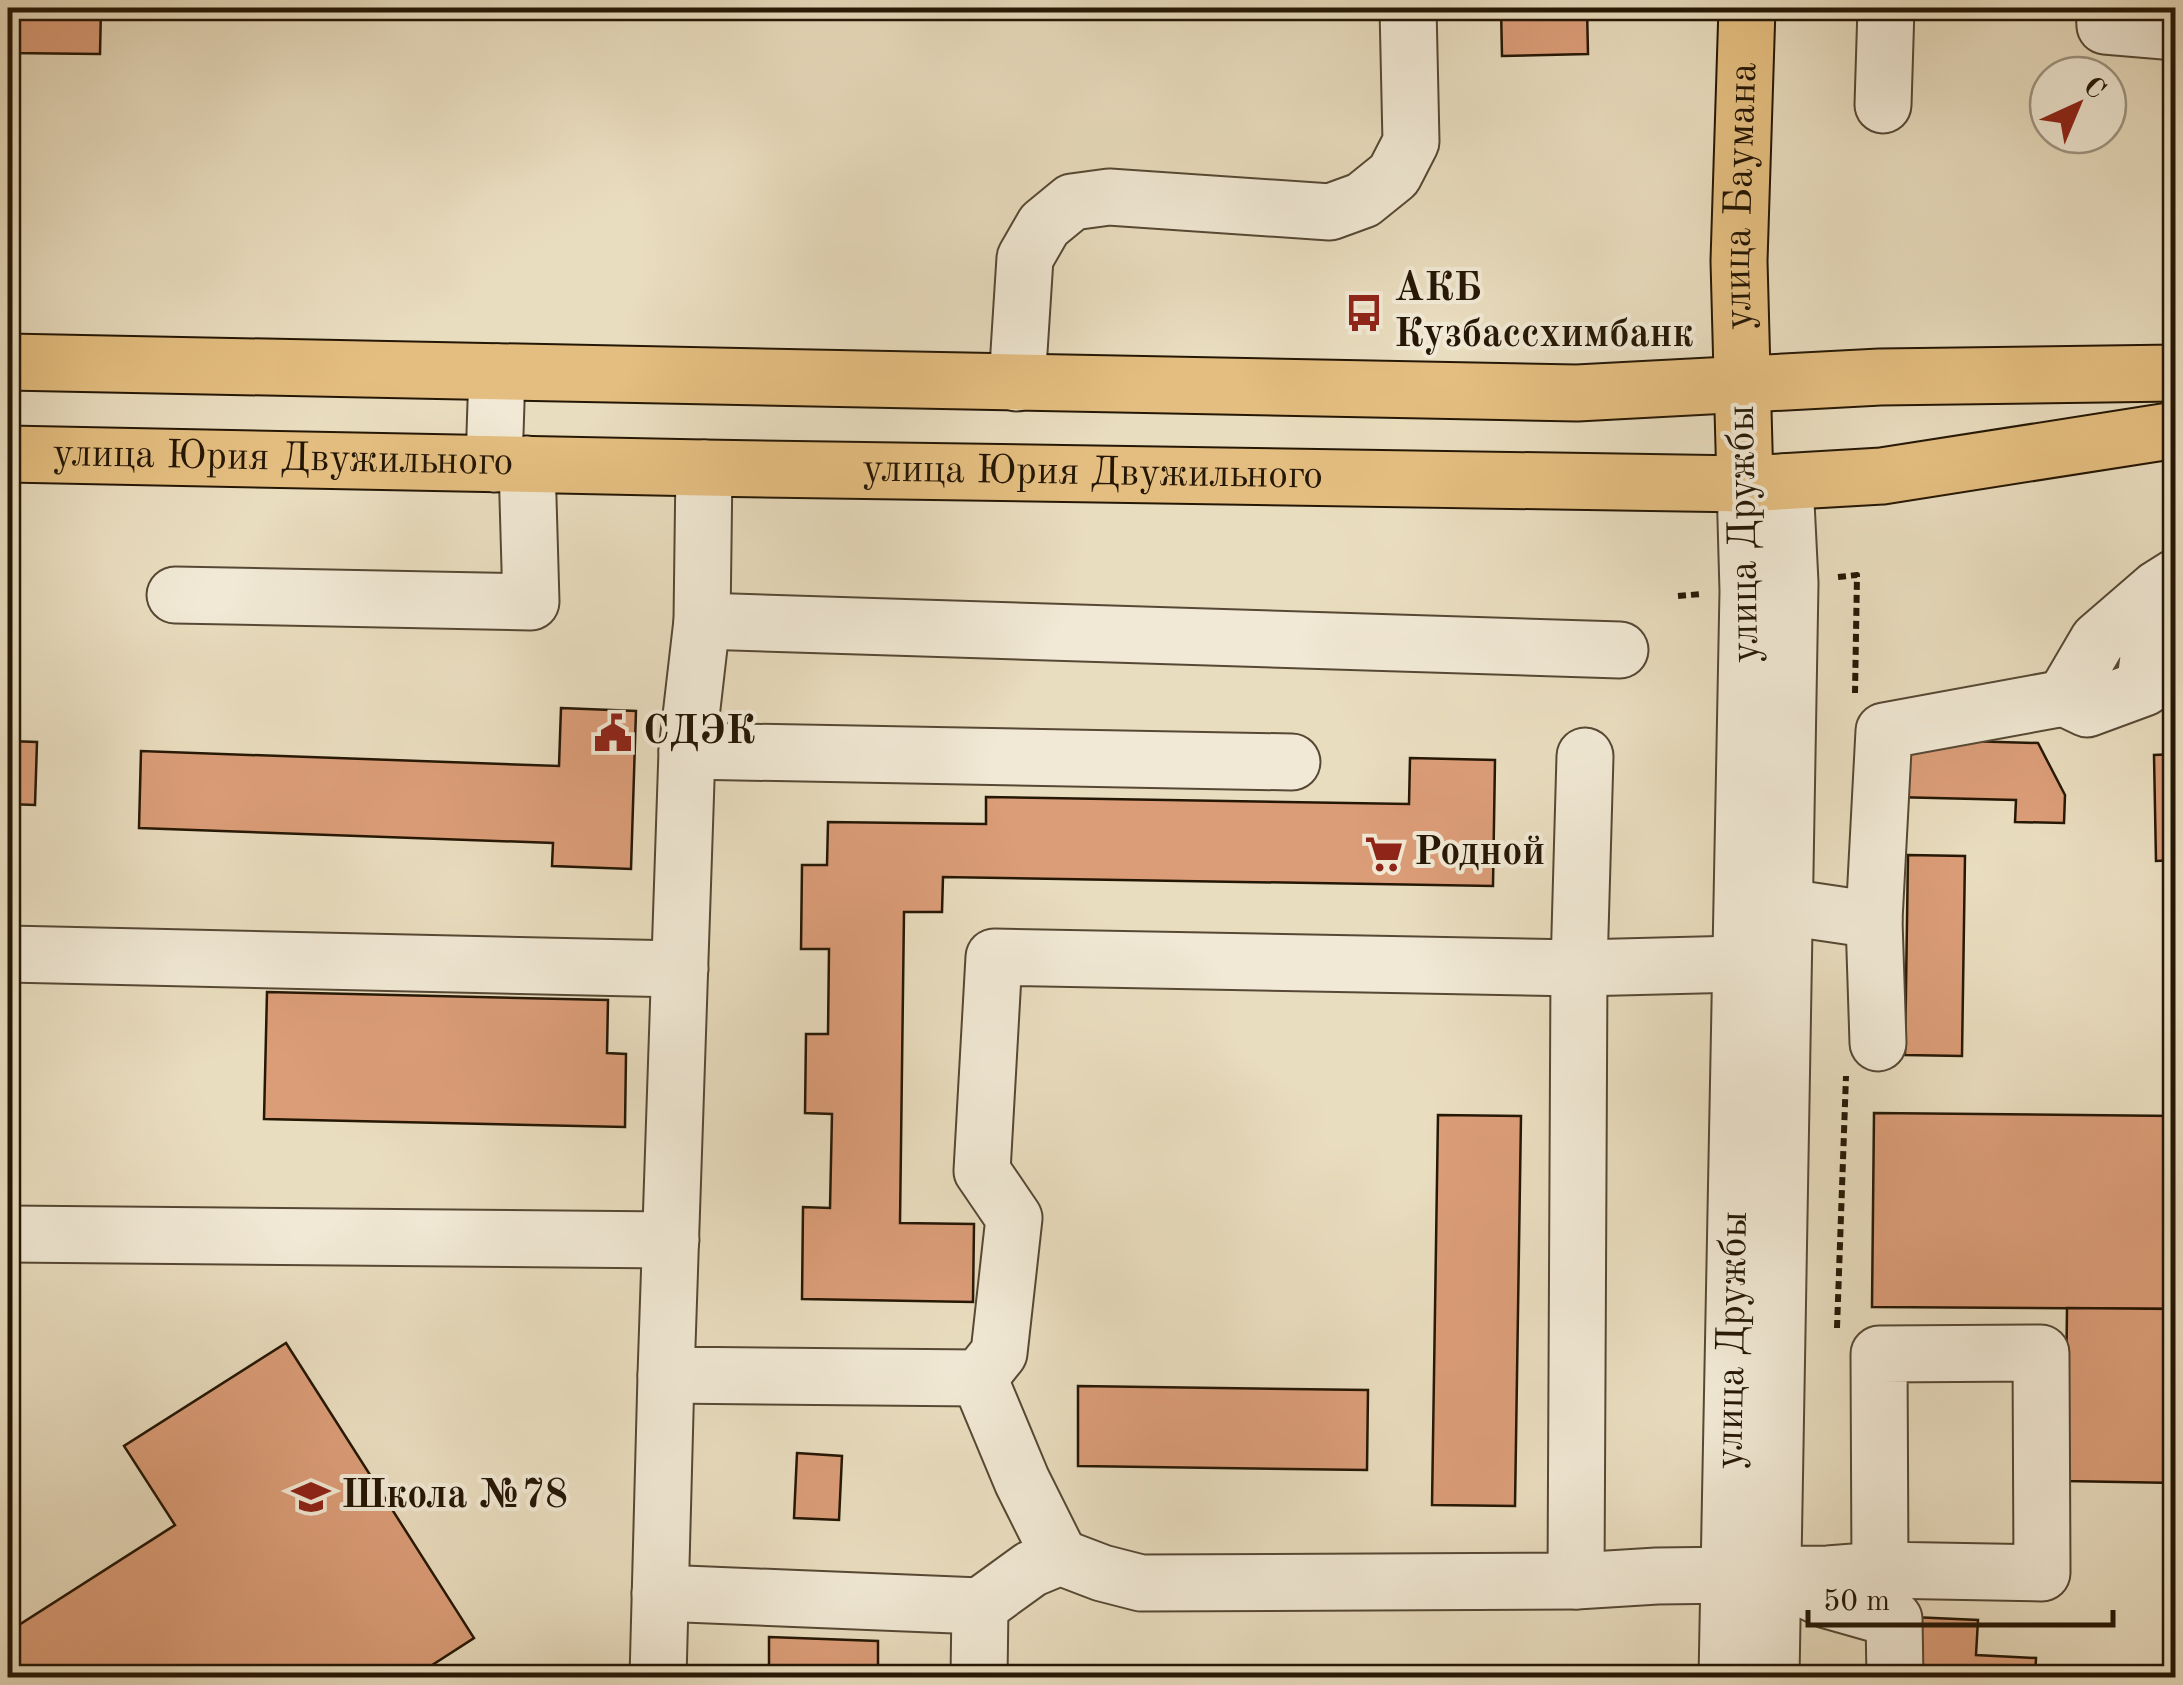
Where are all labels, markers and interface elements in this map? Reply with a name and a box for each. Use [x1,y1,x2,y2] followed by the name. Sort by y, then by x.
[2028,55,2128,155] north arrow
[1719,62,1765,330] street label: улица Баумана
[2077,72,2110,106] text: С
[1394,270,1693,356] place label: АКБ Кузбассхимбанк
[1343,292,1385,334] bus stop icon: АКБ Кузбассхимбанк
[1723,405,1767,663] street label: улица Дружбы
[52,435,514,484] street label: улица Юрия Двужильного
[862,450,1323,498] street label: улица Юрия Двужильного
[592,712,634,754] public building icon: СДЭК
[643,713,755,753] place label: СДЭК
[1363,833,1405,875] supermarket icon: Родной
[1414,834,1545,874] place label: Родной
[1711,1211,1756,1469] street label: улица Дружбы
[290,1476,332,1518] school or university icon: Школа №78
[341,1477,568,1517] place label: Школа №78
[1808,1565,2113,1627] scale bar
[1823,1587,1890,1617] text: 50 m

